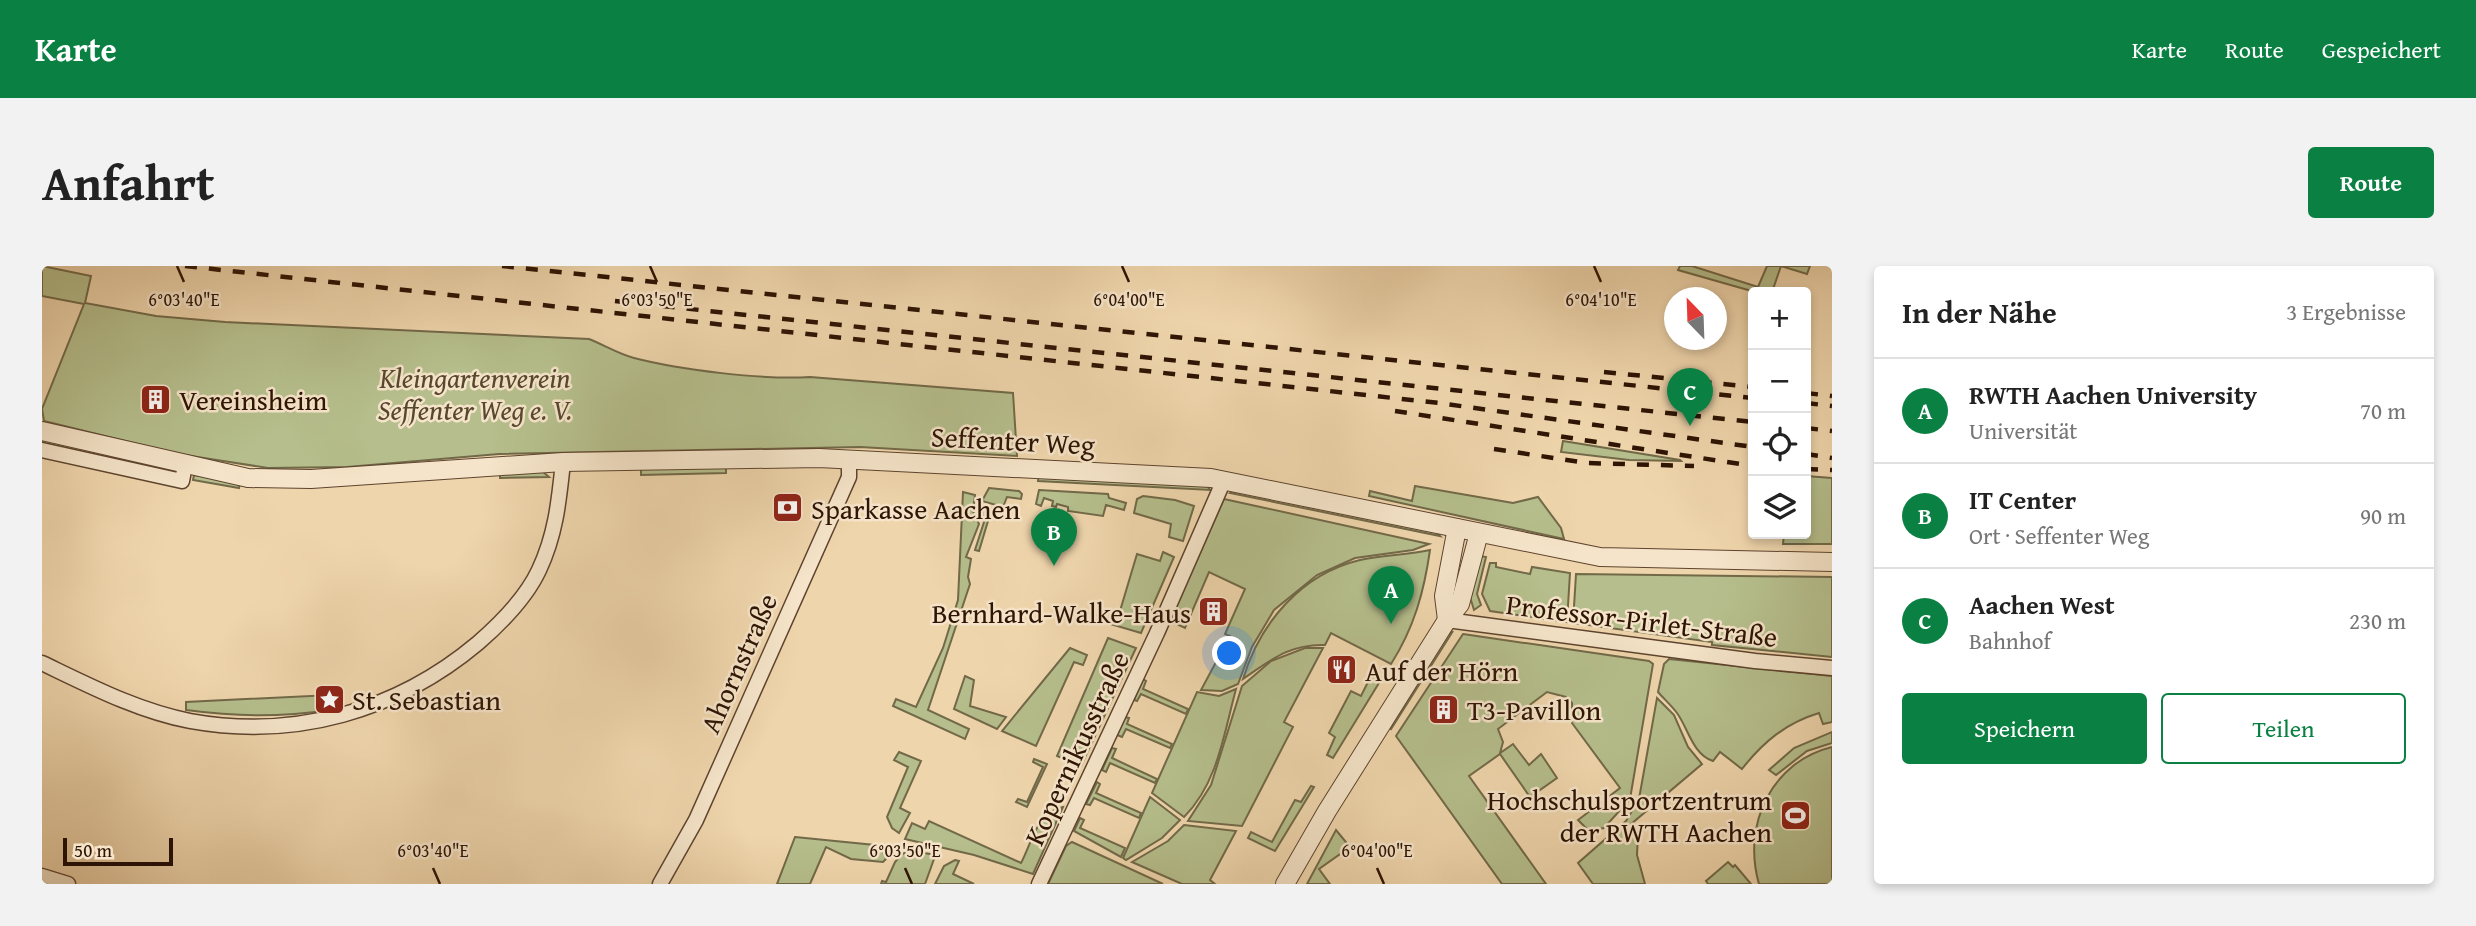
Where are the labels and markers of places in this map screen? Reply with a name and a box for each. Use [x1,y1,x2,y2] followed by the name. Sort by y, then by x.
[1667,368,1713,426] pin: C
[179,379,327,420] place label: Vereinsheim
[139,382,173,416] building icon: Vereinsheim
[811,488,1021,529] place label: Sparkasse Aachen
[771,491,805,525] bank icon: Sparkasse Aachen
[1031,508,1077,566] pin: B
[1368,566,1414,624] pin: A
[932,592,1191,633] place label: Bernhard-Walke-Haus
[1197,595,1231,629] building icon: Bernhard-Walke-Haus
[1365,650,1518,691] place label: Auf der Hörn
[1325,653,1359,687] restaurant icon: Auf der Hörn
[352,679,501,720] place label: St. Sebastian
[312,682,346,716] place icon: St. Sebastian
[1467,689,1601,730] place label: T3-Pavillon
[1427,692,1461,726] building icon: T3-Pavillon
[1487,779,1772,852] place label: Hochschulsportzentrum der RWTH Aachen
[1778,798,1812,832] sports icon: Hochschulsportzentrum der RWTH Aachen

